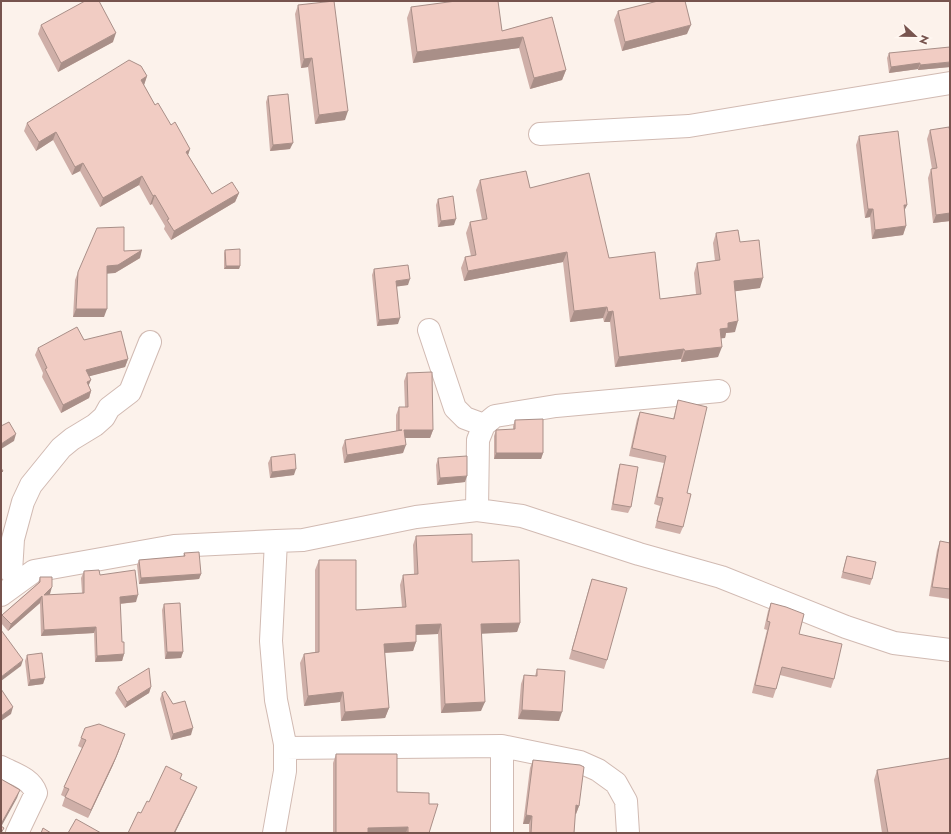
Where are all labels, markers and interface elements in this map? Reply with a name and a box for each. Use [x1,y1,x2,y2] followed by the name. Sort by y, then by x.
[895,16,935,56] north arrow
[915,33,933,47] text: N

